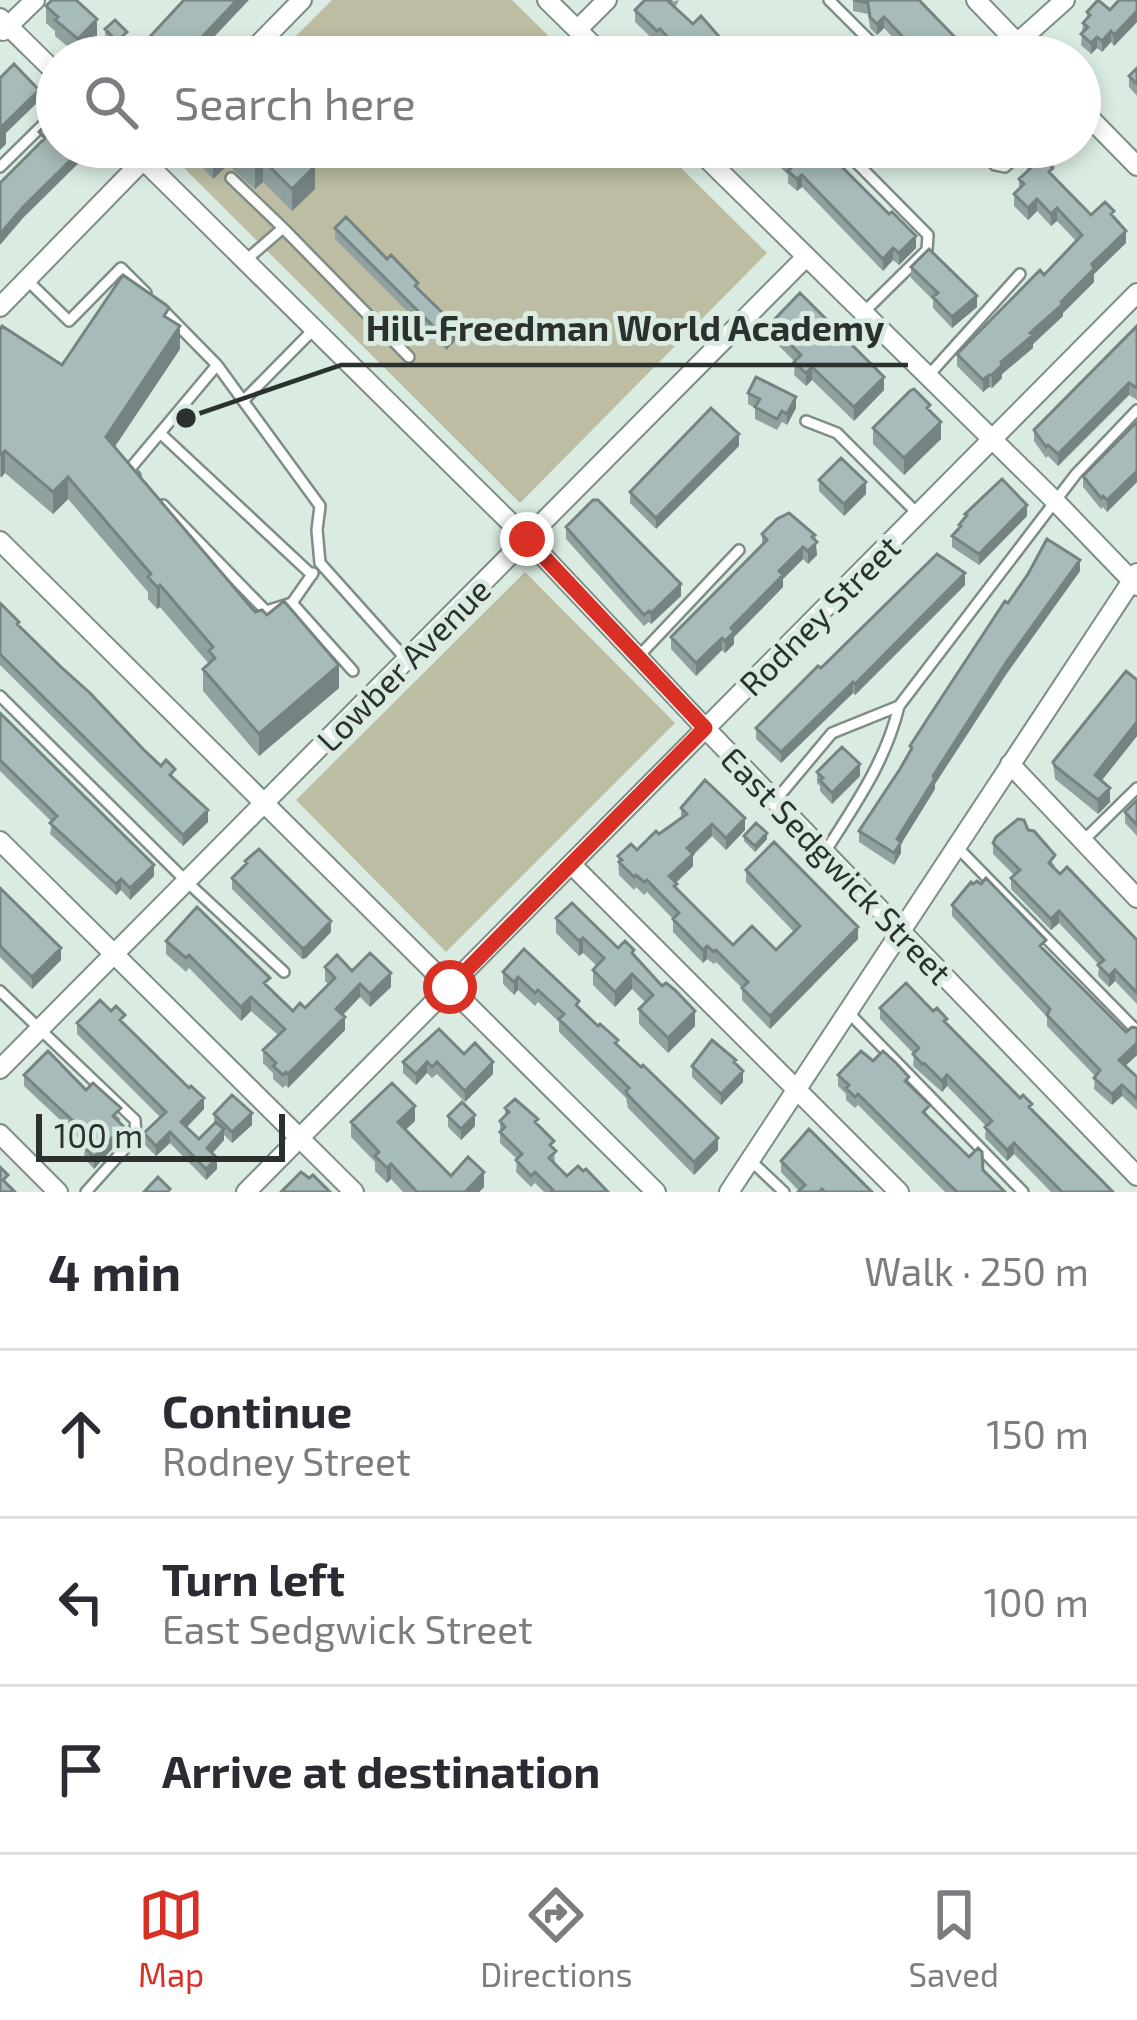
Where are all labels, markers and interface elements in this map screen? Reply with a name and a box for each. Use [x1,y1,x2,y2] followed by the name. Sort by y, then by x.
[36,36,1101,168] search box
[78,69,144,135] icon: search
[174,75,416,129] text: Search here
[341,293,908,365] callout: Hill-Freedman World Academy
[366,305,885,349] text: Hill-Freedman World Academy
[500,512,554,566] route end
[730,526,908,704] street label: Rodney Street
[308,569,498,759] street label: Lowber Avenue
[714,738,960,992] street label: East Sedgwick Street
[423,960,477,1014] route start
[36,1108,285,1161] scale bar
[54,1115,143,1155] text: 100 m
[48,1240,181,1301] text: 4 min
[864,1247,1089,1294] text: Walk · 250 m
[162,1383,352,1437] text: Continue
[48,1401,114,1467] icon: ahead
[986,1410,1089,1457] text: 150 m
[162,1437,411,1484] text: Rodney Street
[162,1551,345,1605] text: Turn left
[48,1569,114,1635] icon: left
[984,1578,1089,1625] text: 100 m
[162,1605,533,1652] text: East Sedgwick Street
[48,1737,114,1803] icon: arrive
[162,1743,600,1797] text: Arrive at destination
[138,1882,204,1994] tab: Map
[480,1882,632,1994] tab: Directions
[908,1882,999,1994] tab: Saved

